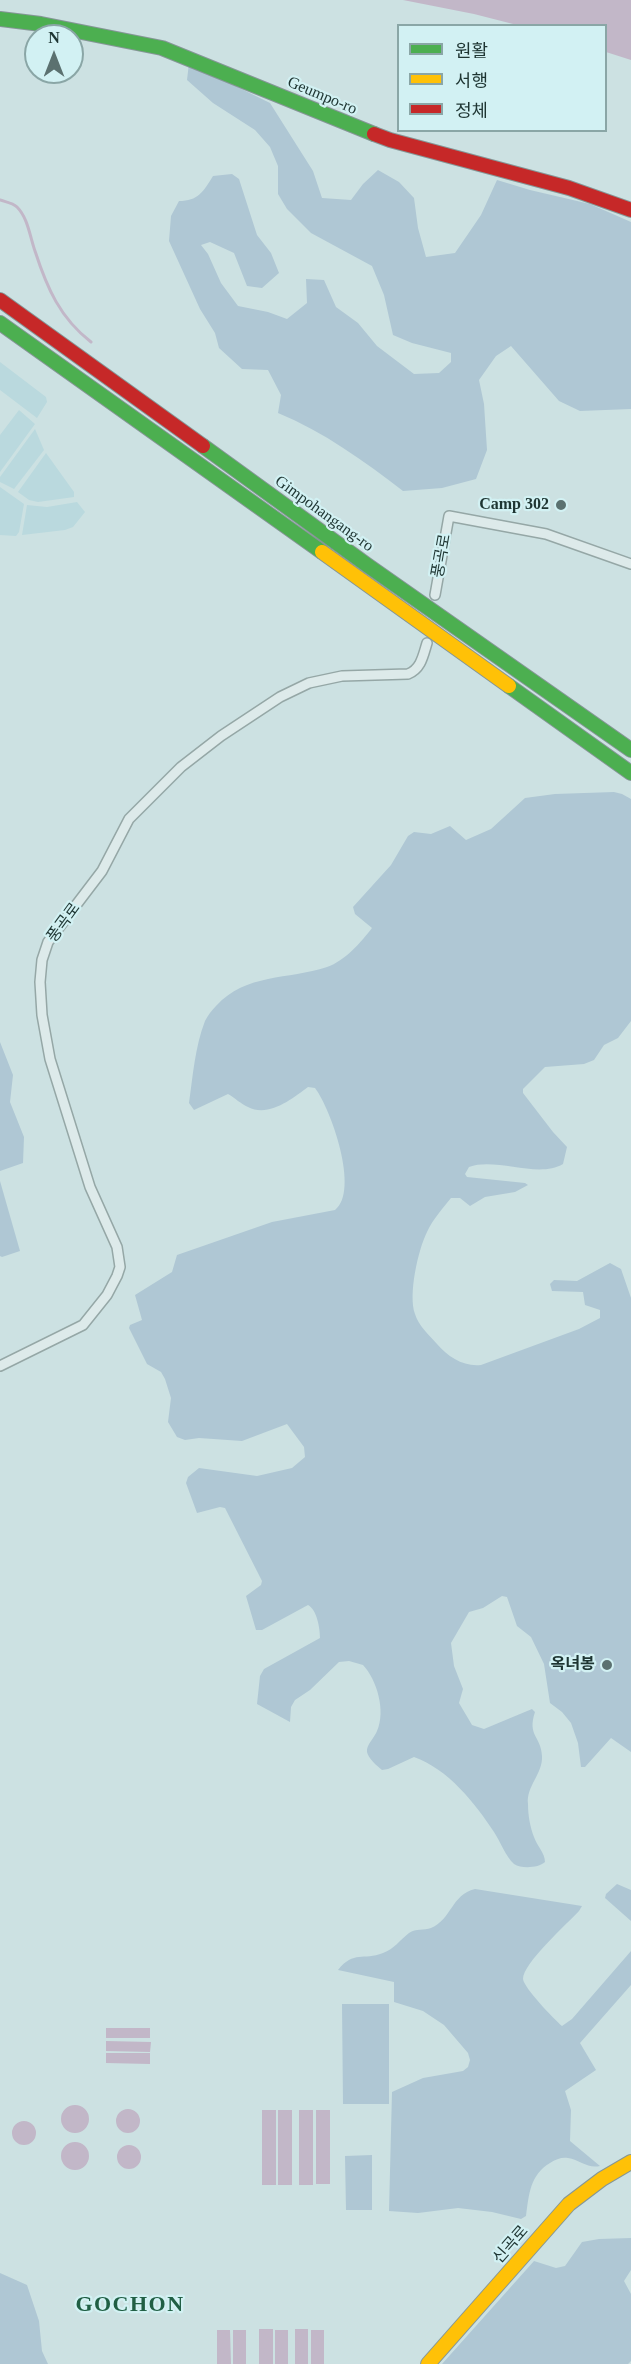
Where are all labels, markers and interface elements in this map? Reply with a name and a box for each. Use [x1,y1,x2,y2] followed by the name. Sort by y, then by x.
[24,24,84,84] north arrow
[397,24,607,132] legend
[48,29,60,46] text: N
[455,41,488,61] text: 원활
[455,71,488,91] text: 서행
[284,73,360,119] street label: Geumpo-ro
[455,101,488,121] text: 정체
[271,472,377,556] street label: Gimpohangang-ro
[479,495,549,515] place label: Camp 302
[554,498,568,512] marker: Camp 302
[429,533,455,579] street label: 풍곡로
[43,899,85,947] street label: 풍곡로
[551,1655,595,1675] place label: 옥녀봉
[600,1658,614,1672] marker: 옥녀봉
[489,2222,533,2268] street label: 신곡로
[75,2292,185,2318] district label: GOCHON

